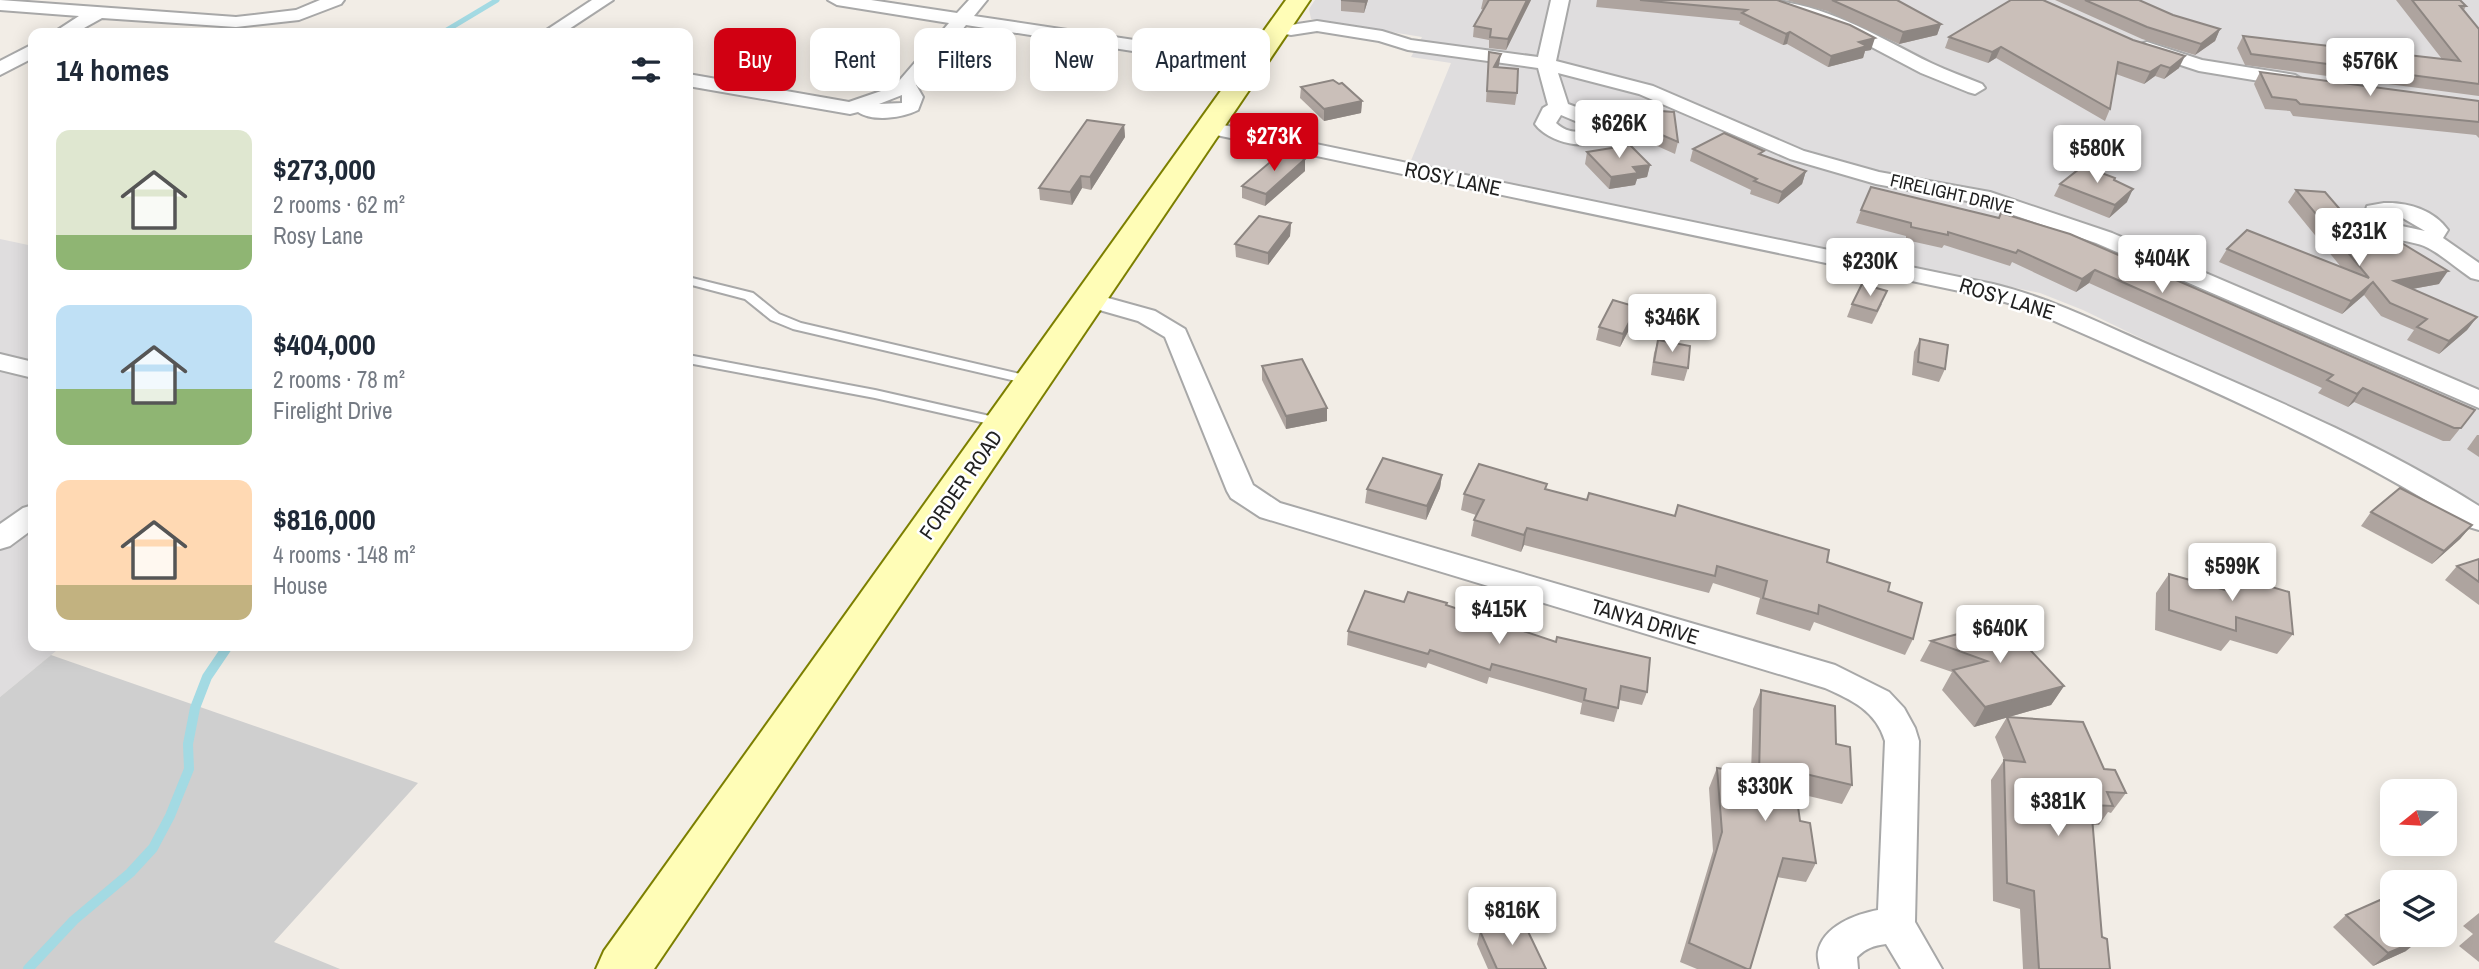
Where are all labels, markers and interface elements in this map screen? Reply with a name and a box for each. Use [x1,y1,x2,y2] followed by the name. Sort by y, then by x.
[714,28,796,91] chip: Buy
[810,28,900,91] chip: Rent
[914,28,1016,91] chip: Filters
[1030,28,1118,91] chip: New
[1132,28,1270,91] chip: Apartment
[2321,38,2419,98] pin: $576K
[2342,45,2398,76] text: $576K
[56,50,170,90] text: 14 homes
[627,51,665,89] icon: filters
[1570,100,1668,160] pin: $626K
[1591,107,1647,138] text: $626K
[1225,114,1323,173] pin: $273K
[1246,120,1302,151] text: $273K
[2048,125,2146,185] pin: $580K
[2069,132,2125,163] text: $580K
[273,149,376,189] text: $273,000
[1402,154,1504,203] street label: ROSY LANE
[112,158,196,242] icon: home
[1888,167,2016,220] street label: FIRELIGHT DRIVE
[273,189,405,220] text: 2 rooms · 62 m²
[2310,208,2408,268] pin: $231K
[2331,215,2387,246] text: $231K
[273,220,363,251] text: Rosy Lane
[2113,236,2211,295] pin: $404K
[1821,238,1919,298] pin: $230K
[2134,242,2190,273] text: $404K
[1842,245,1898,276] text: $230K
[1956,270,2058,327] street label: ROSY LANE
[1623,294,1721,354] pin: $346K
[1644,301,1700,332] text: $346K
[273,324,376,364] text: $404,000
[112,333,196,417] icon: home
[273,364,405,395] text: 2 rooms · 78 m²
[273,395,393,426] text: Firelight Drive
[912,424,1009,545] street label: FORDER ROAD
[273,499,376,539] text: $816,000
[112,508,196,592] icon: home
[273,539,416,570] text: 4 rooms · 148 m²
[2183,544,2281,603] pin: $599K
[2204,550,2260,581] text: $599K
[273,570,328,601] text: House
[1450,586,1548,646] pin: $415K
[1588,591,1703,652] street label: TANYA DRIVE
[1471,593,1527,624] text: $415K
[1951,606,2049,665] pin: $640K
[1972,612,2028,643] text: $640K
[1716,764,1814,823] pin: $330K
[1737,770,1793,801] text: $330K
[2009,778,2107,838] pin: $381K
[2380,779,2457,856] north arrow
[2380,779,2457,947] map controls
[2030,785,2086,816] text: $381K
[2380,870,2457,947] button: layers
[1463,888,1561,947] pin: $816K
[1484,894,1540,925] text: $816K

